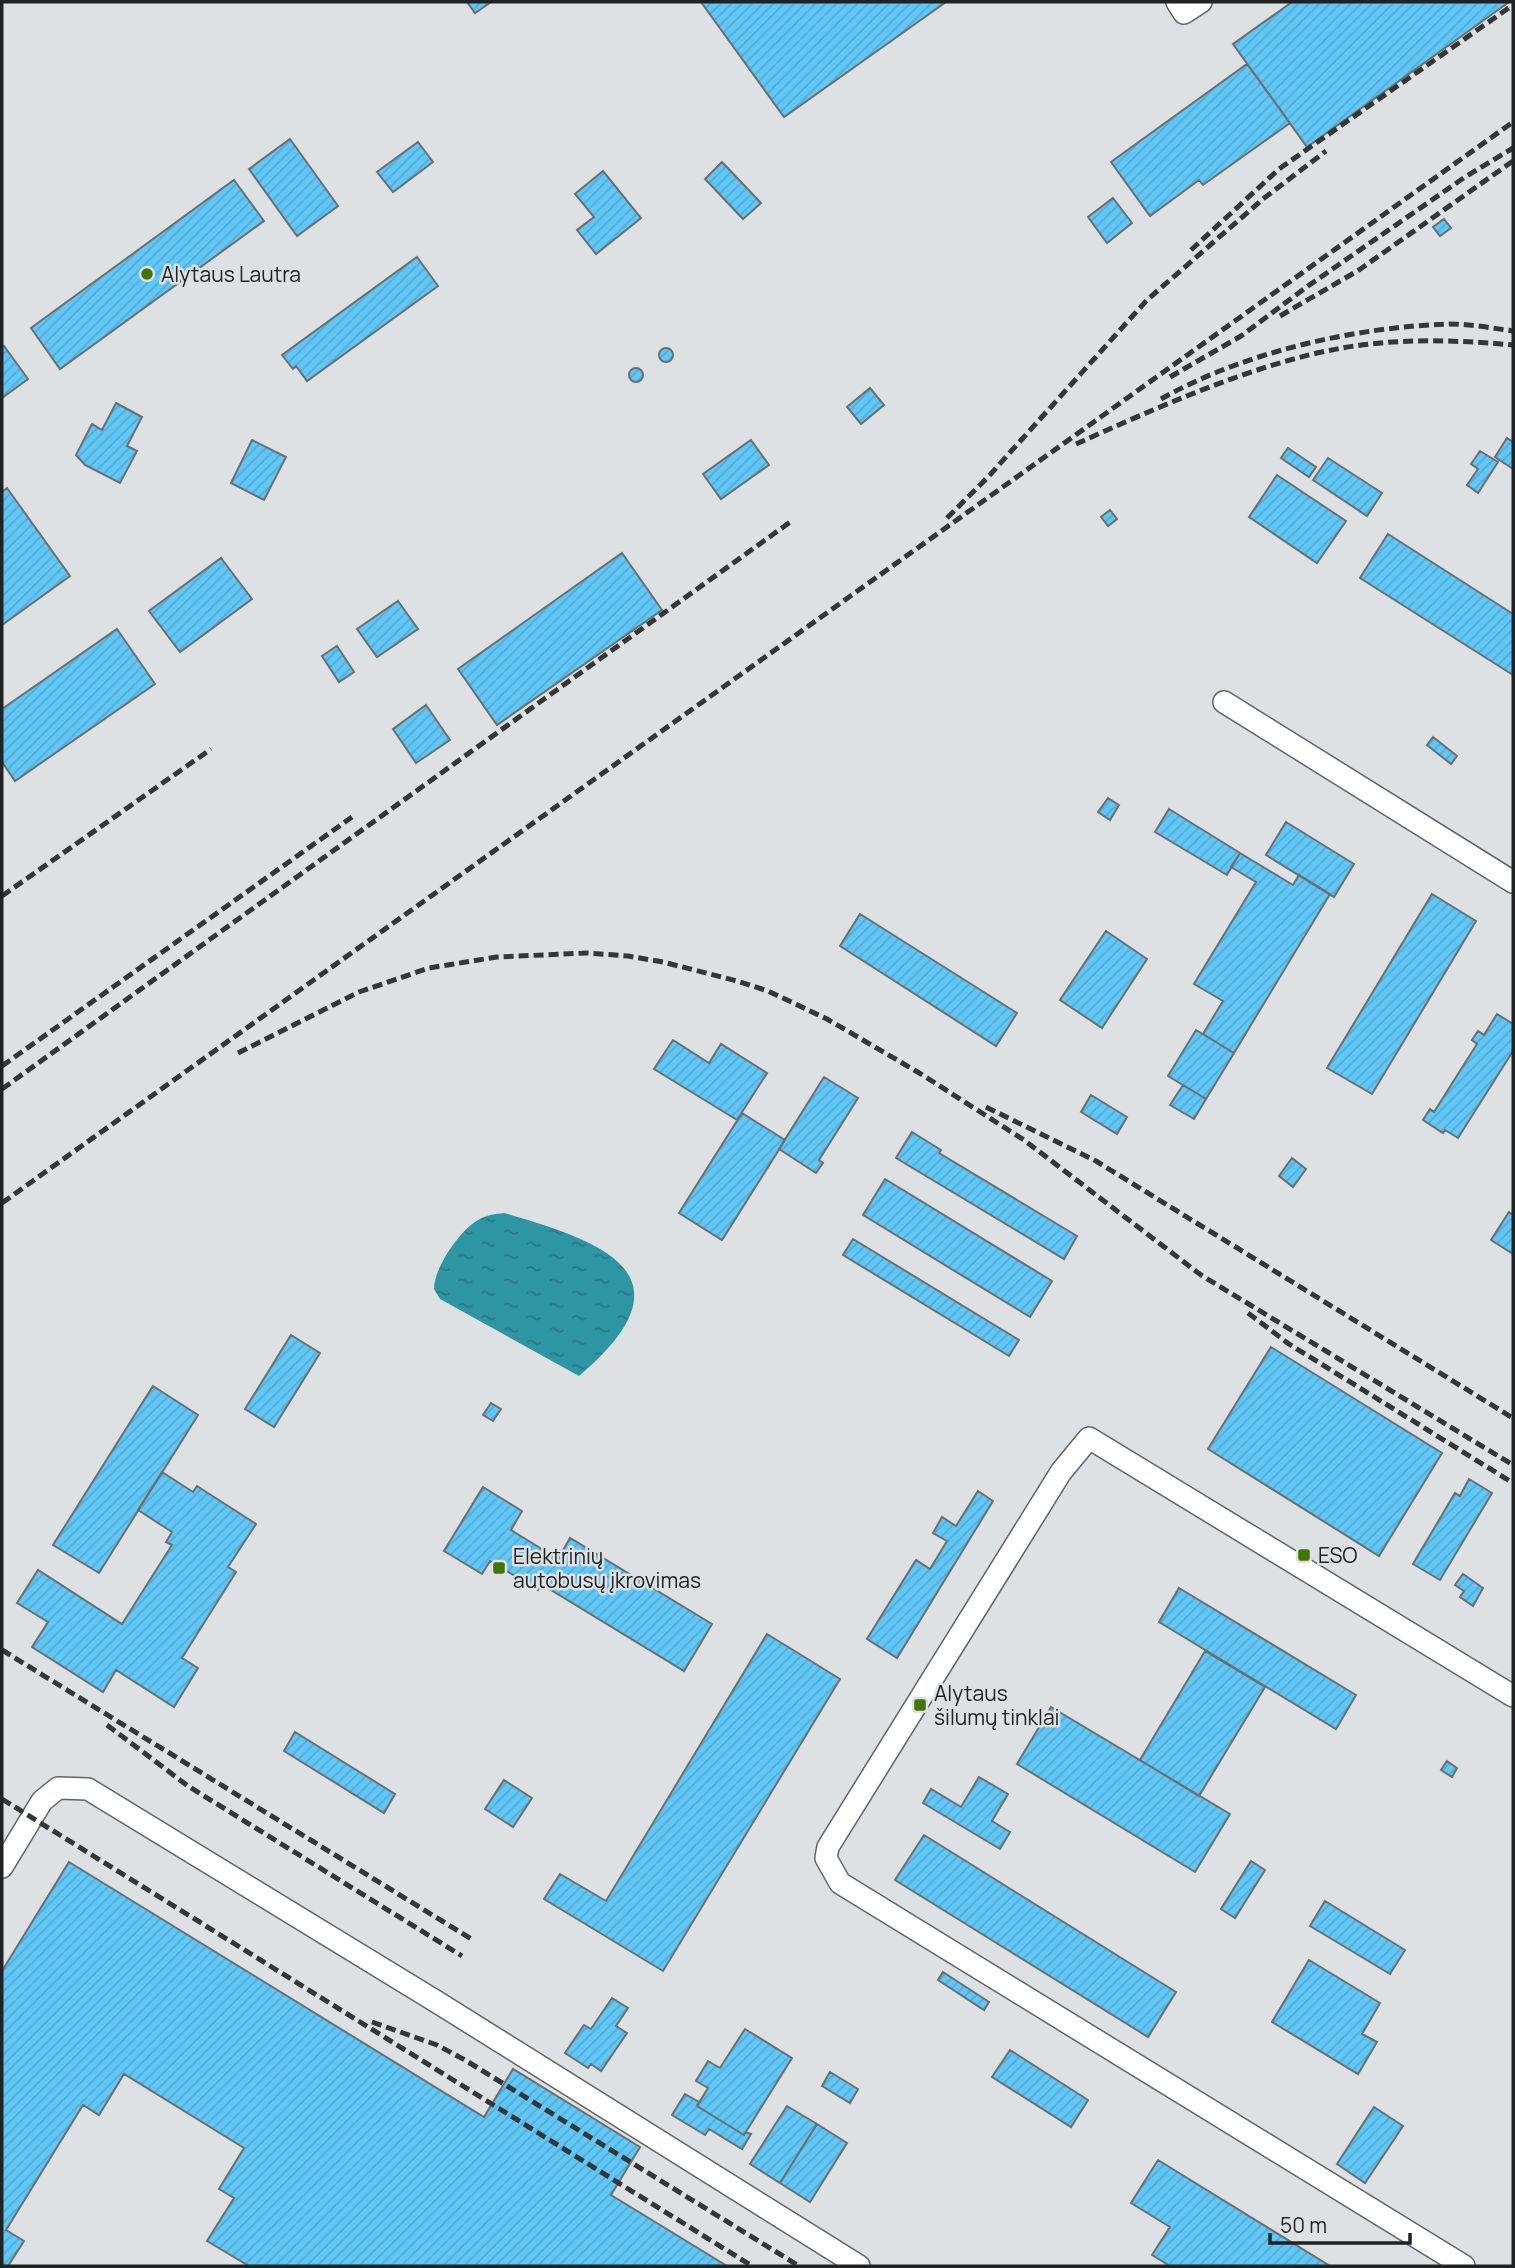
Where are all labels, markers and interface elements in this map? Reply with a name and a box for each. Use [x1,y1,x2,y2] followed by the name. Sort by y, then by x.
[161,260,301,288] place label: Alytaus Lautra
[139,266,155,282] marker: Alytaus Lautra
[1318,1541,1358,1569] place label: ESO
[513,1542,701,1594] place label: Elektrinių autobusų įkrovimas
[1296,1547,1312,1563] marker: ESO
[491,1560,507,1576] marker: Elektrinių autobusų įkrovimas
[934,1679,1059,1731] place label: Alytaus šilumų tinklai
[912,1697,928,1713] marker: Alytaus šilumų tinklai
[1270,2202,1410,2246] scale bar
[1280,2211,1327,2239] text: 50 m

